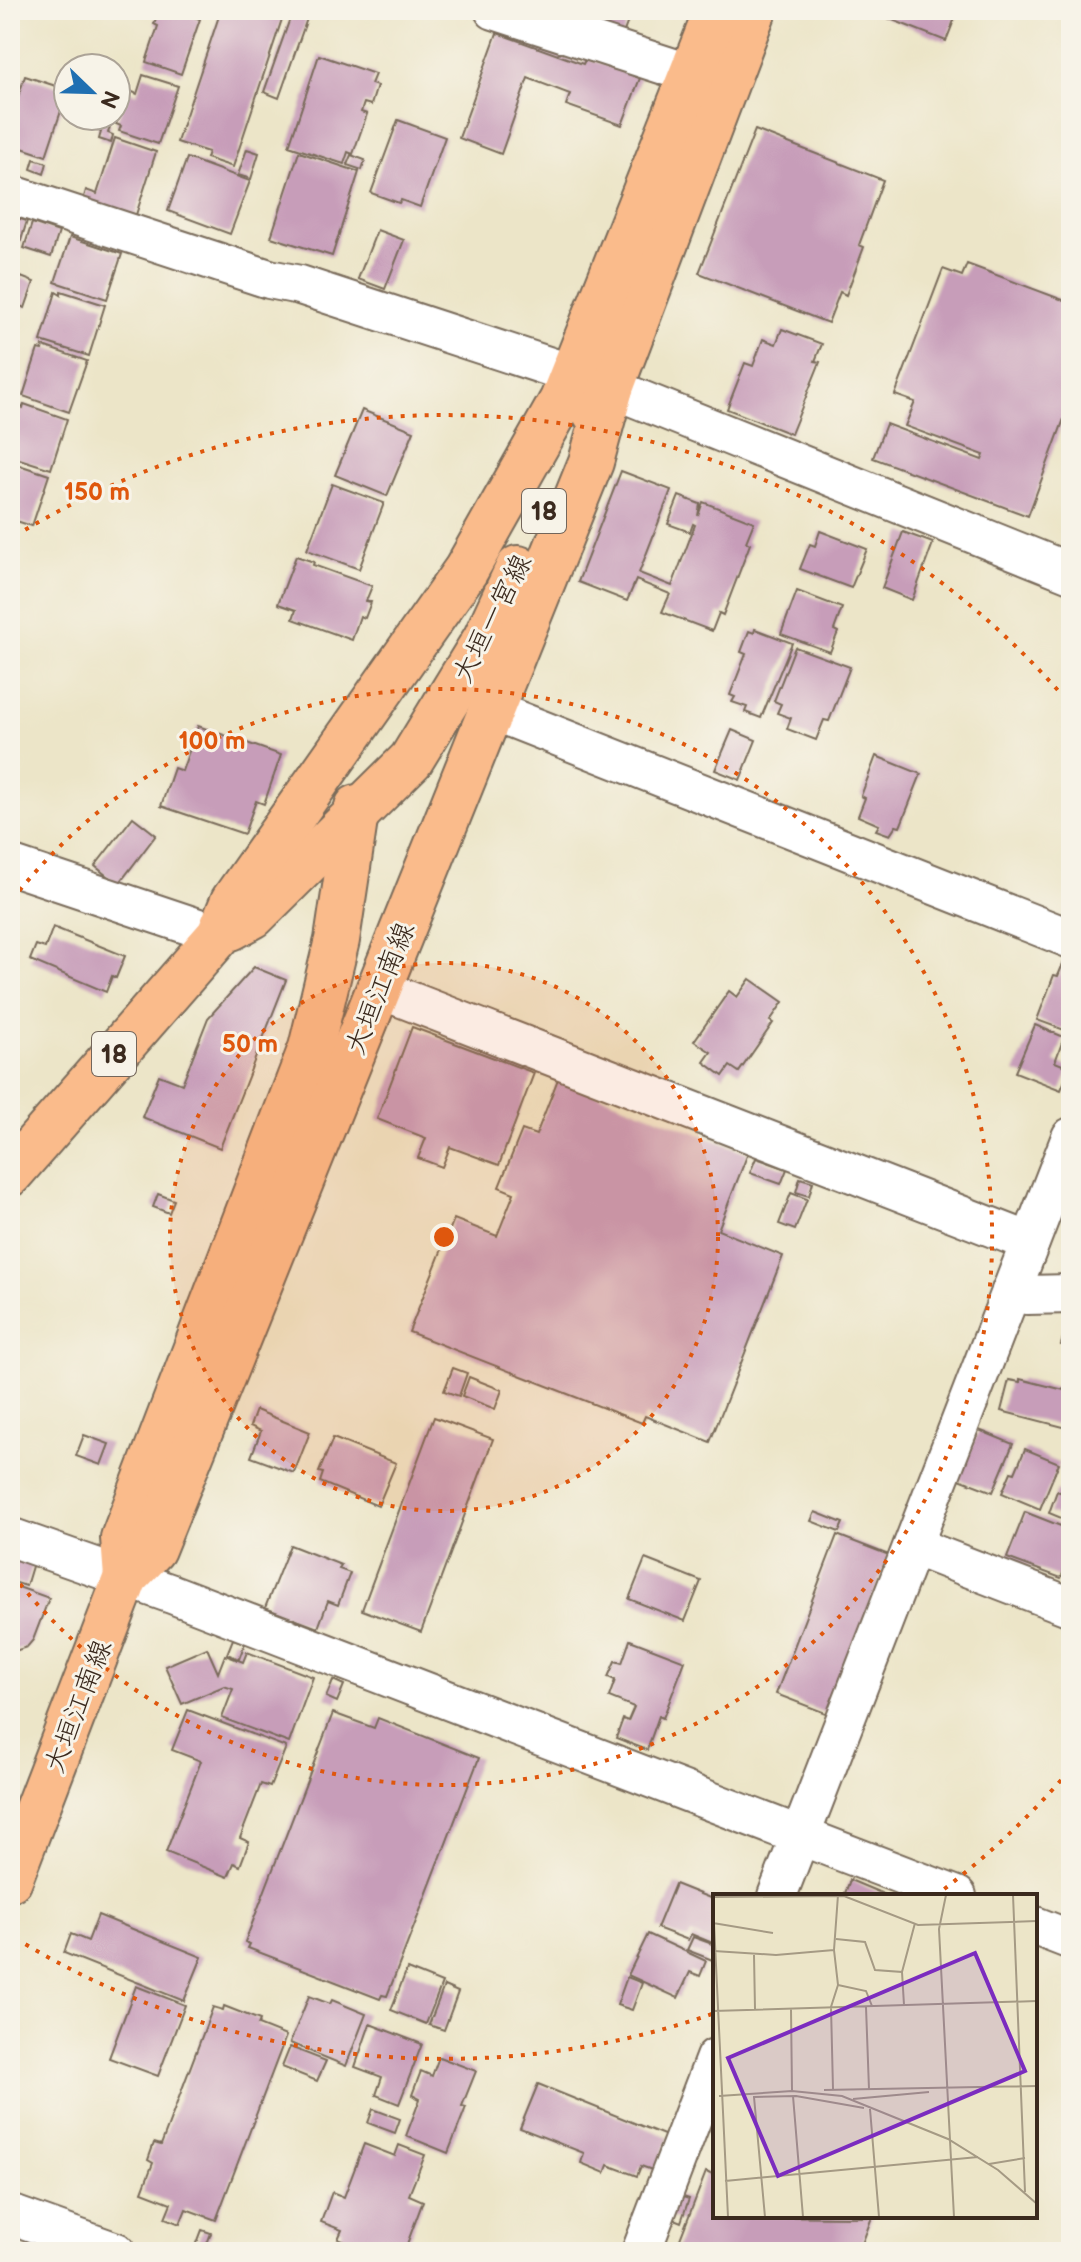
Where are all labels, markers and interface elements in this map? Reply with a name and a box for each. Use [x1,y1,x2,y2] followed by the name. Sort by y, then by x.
[52,52,132,132] north arrow
[93,86,125,112] text: N
[64,478,130,507] text: 150 m
[522,489,566,533] road number: 18
[446,549,539,689] street label: 大垣一宮線
[179,727,245,756] text: 100 m
[339,917,422,1060] street label: 大垣江南線
[222,1030,278,1059] text: 50 m
[92,1032,136,1076] road number: 18
[430,1223,458,1251] centre of rings
[38,1635,119,1778] street label: 大垣江南線
[713,1894,1037,2218] inset map

